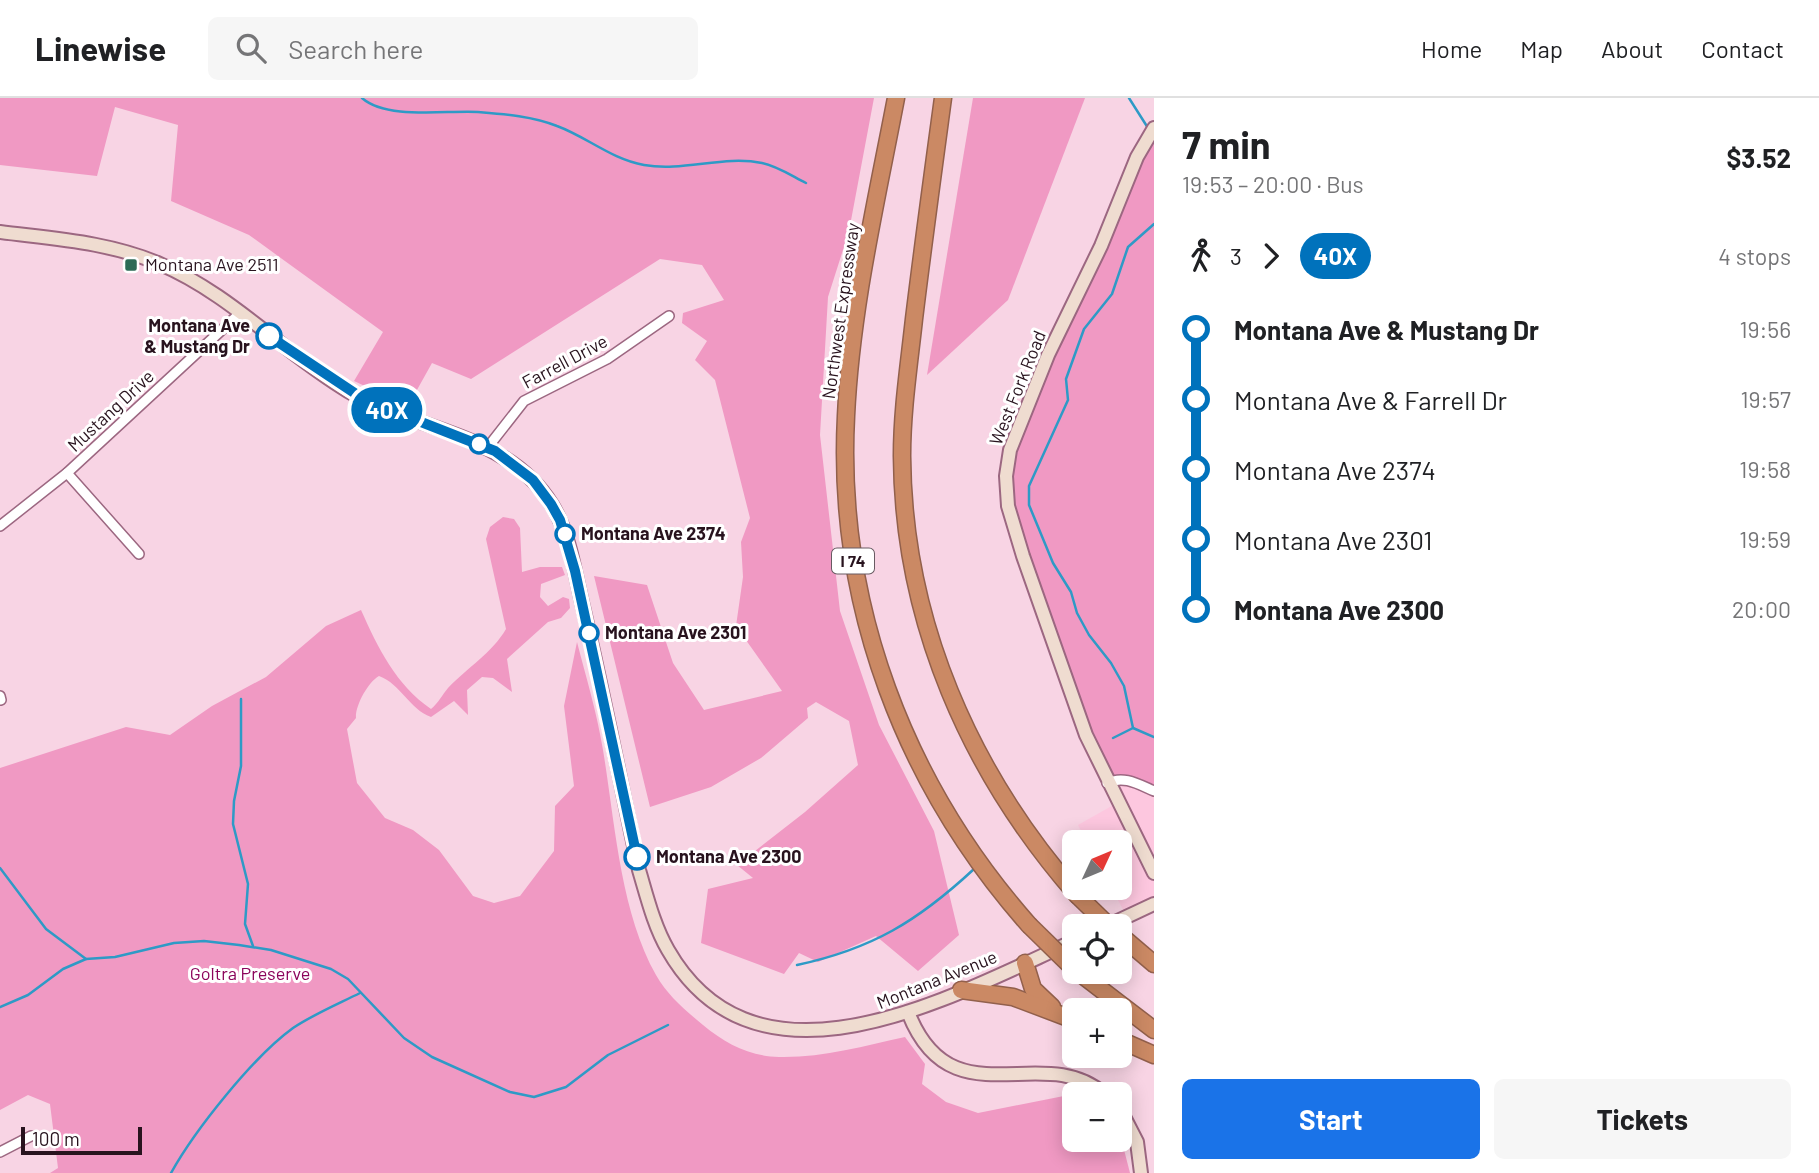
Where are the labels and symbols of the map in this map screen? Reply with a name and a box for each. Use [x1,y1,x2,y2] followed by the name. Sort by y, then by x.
[817,221,863,400] street label: Northwest Expressway
[145,253,279,275] place label: Montana Ave 2511
[123,257,139,273] marker: Montana Ave 2511
[144,314,250,357] place label: Montana Ave & Mustang Dr
[256,323,282,349] marker: Montana Ave & Mustang Dr
[984,327,1050,448] street label: West Fork Road
[518,329,611,393] street label: Farrell Drive
[63,365,158,456] street label: Mustang Drive
[347,387,427,433] line badge: 40X
[469,434,489,454] unlabelled marker
[581,522,726,544] place label: Montana Ave 2374
[555,524,575,544] marker: Montana Ave 2374
[832,548,874,574] road number: I 74
[605,621,746,643] place label: Montana Ave 2301
[579,623,599,643] marker: Montana Ave 2301
[1062,830,1132,900] north arrow
[624,844,650,870] marker: Montana Ave 2300
[656,845,801,867] place label: Montana Ave 2300
[873,945,1000,1013] street label: Montana Avenue
[190,962,310,984] park label: Goltra Preserve
[21,1124,142,1156] scale bar

